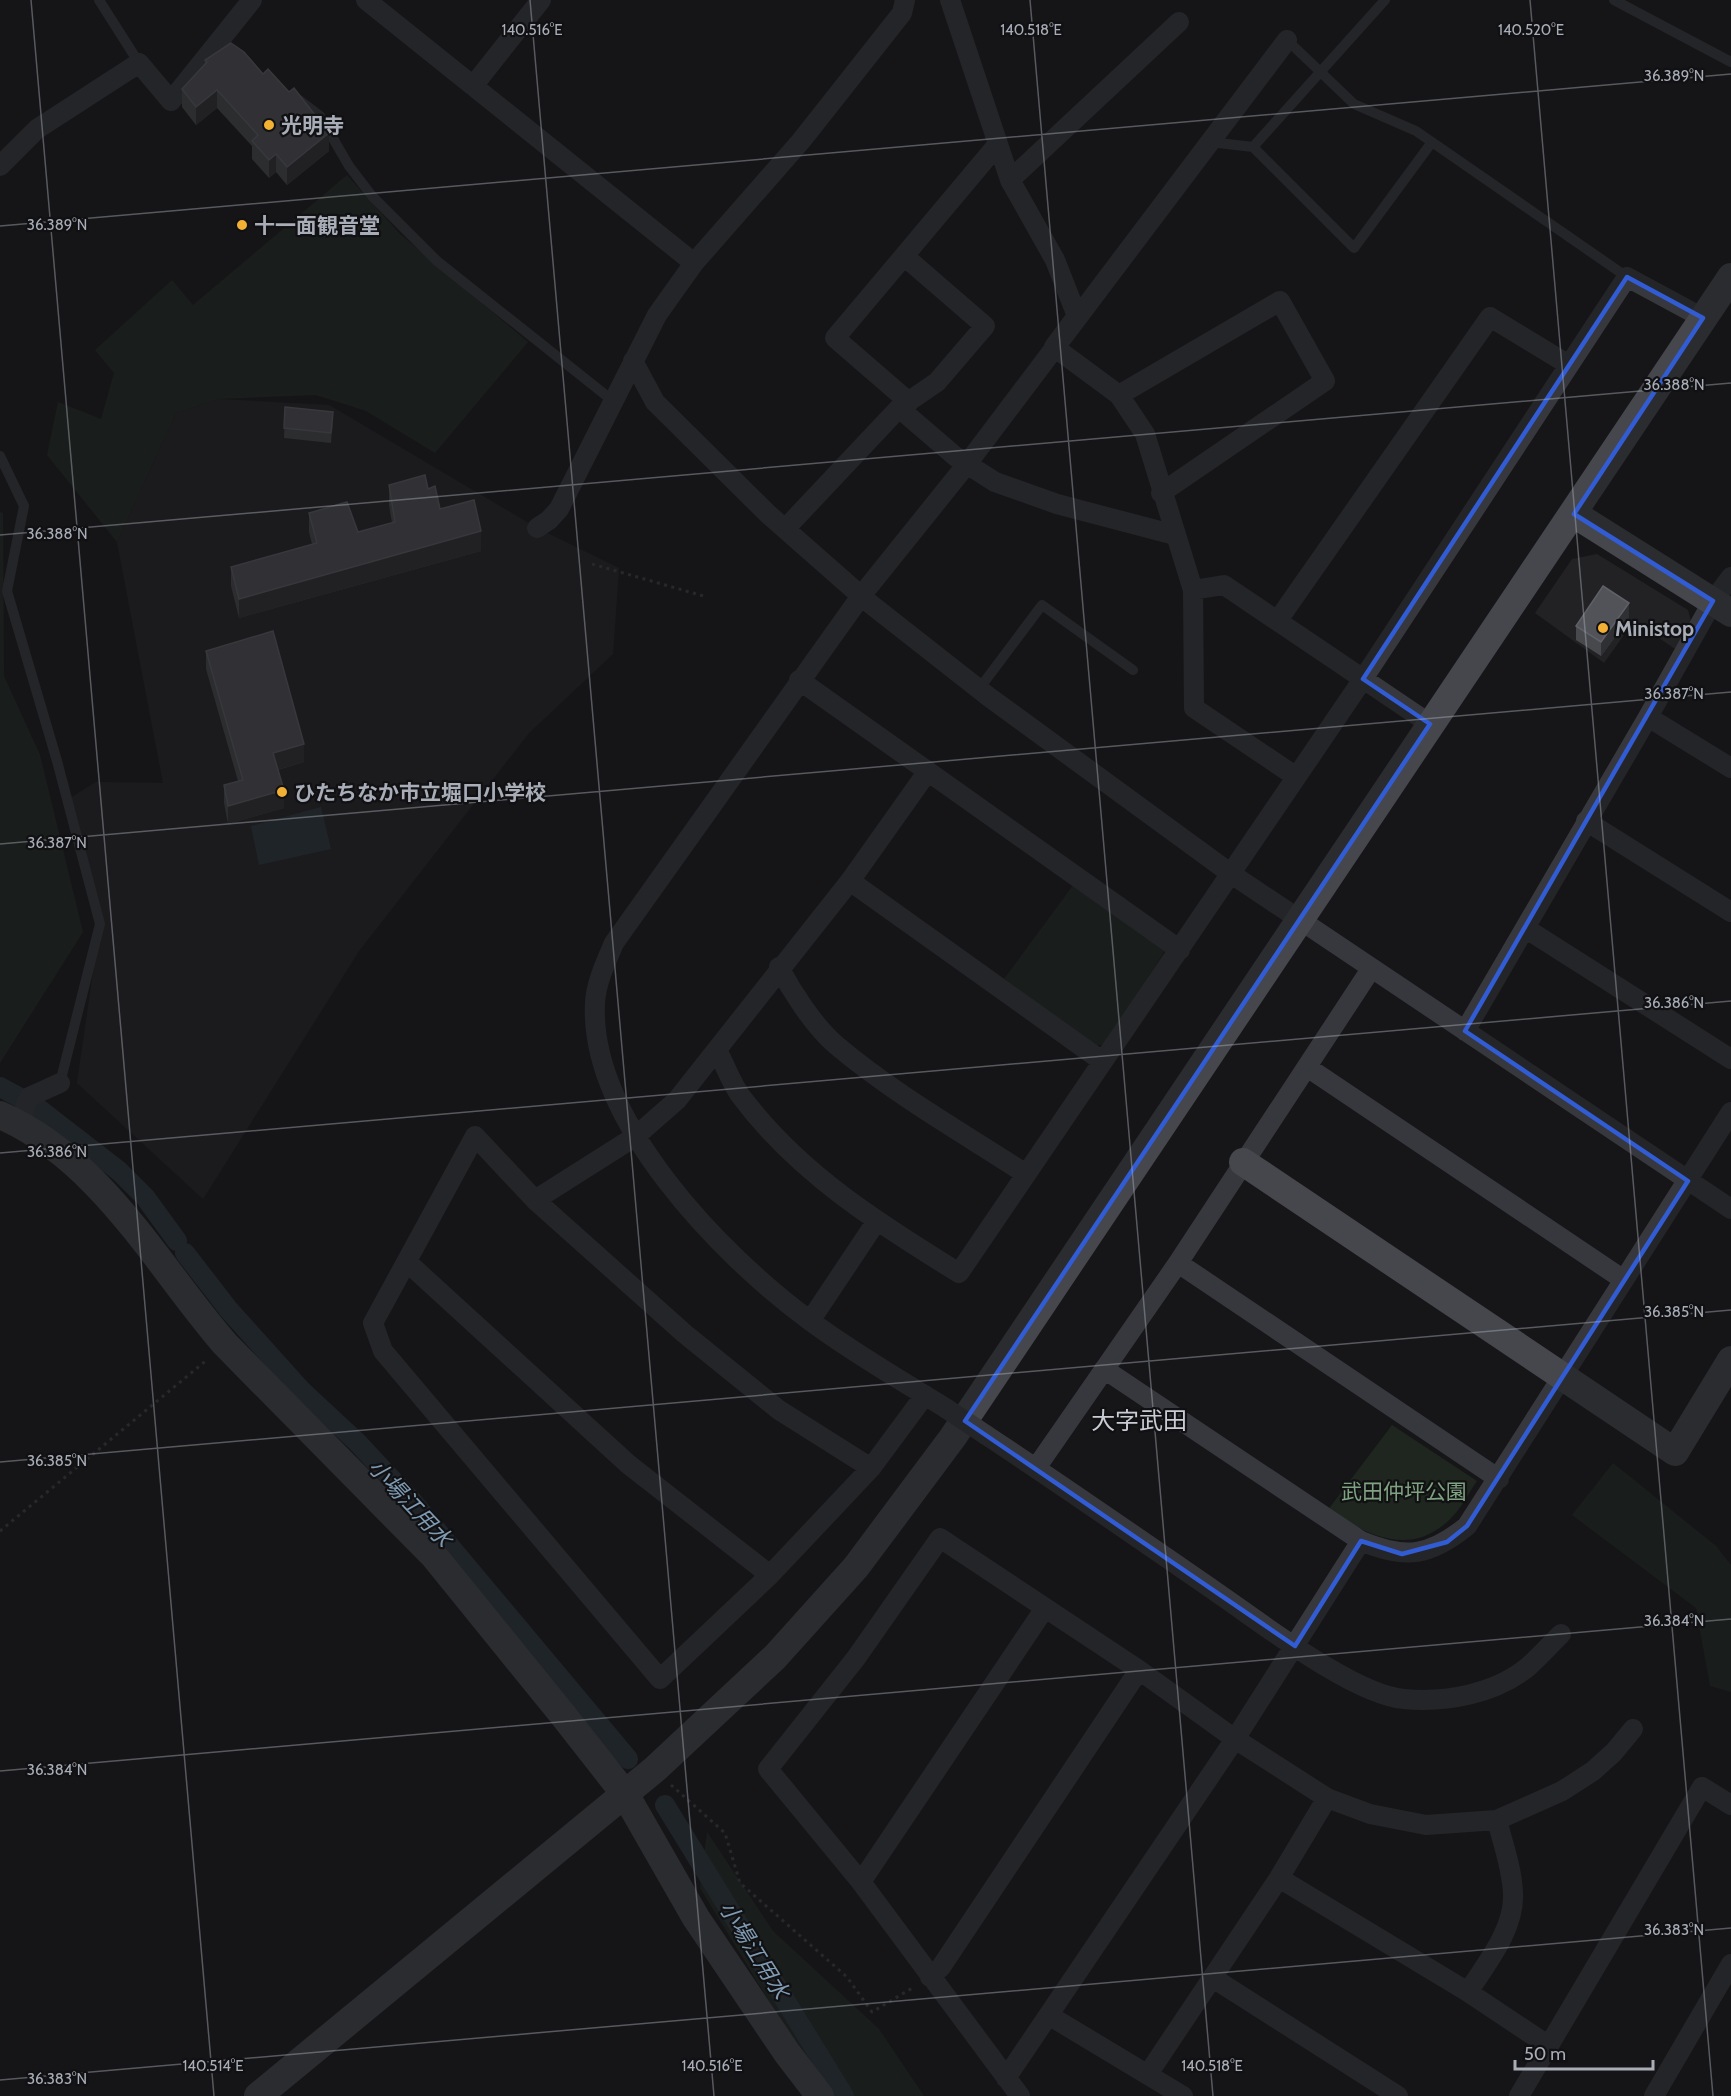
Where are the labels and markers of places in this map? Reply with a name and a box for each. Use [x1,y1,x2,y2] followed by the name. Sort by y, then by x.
[281,113,344,138] place label: 光明寺
[262,118,276,132] marker: 光明寺
[254,213,380,238] place label: 十一面観音堂
[235,218,249,232] marker: 十一面観音堂
[1615,616,1694,641] place label: Ministop
[1596,621,1610,635] marker: Ministop
[294,780,546,805] place label: ひたちなか市立堀口小学校
[275,785,289,799] marker: ひたちなか市立堀口小学校

